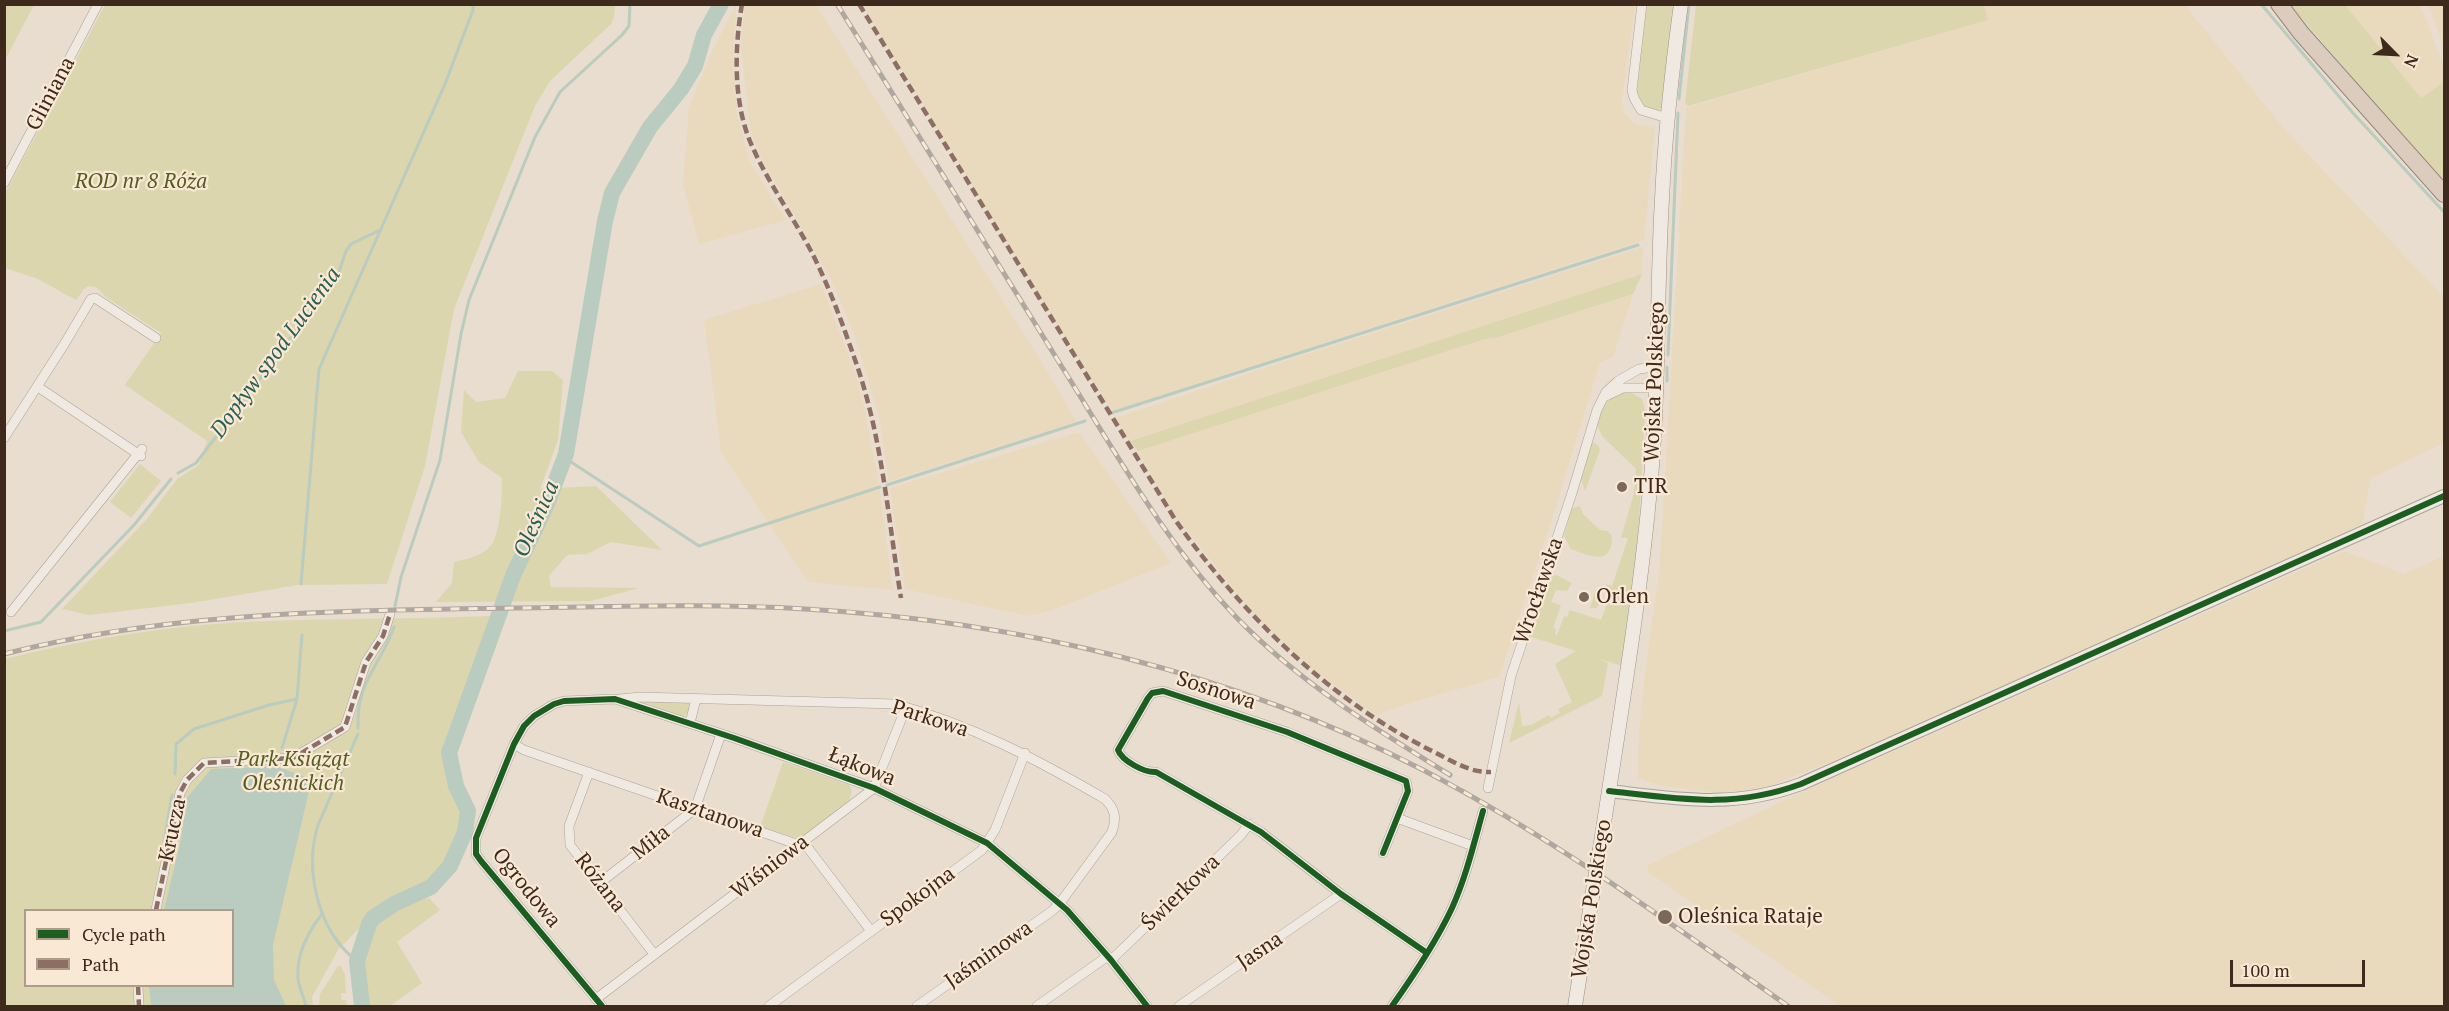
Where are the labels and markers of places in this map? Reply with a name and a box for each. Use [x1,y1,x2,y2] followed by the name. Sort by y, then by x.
[1634,474,1668,500] place label: TIR
[1615,480,1629,494] marker: TIR
[1596,584,1649,610] place label: Orlen
[1577,590,1591,604] marker: Orlen
[1678,904,1823,930] place label: Oleśnica Rataje
[1656,908,1674,926] marker: Oleśnica Rataje

